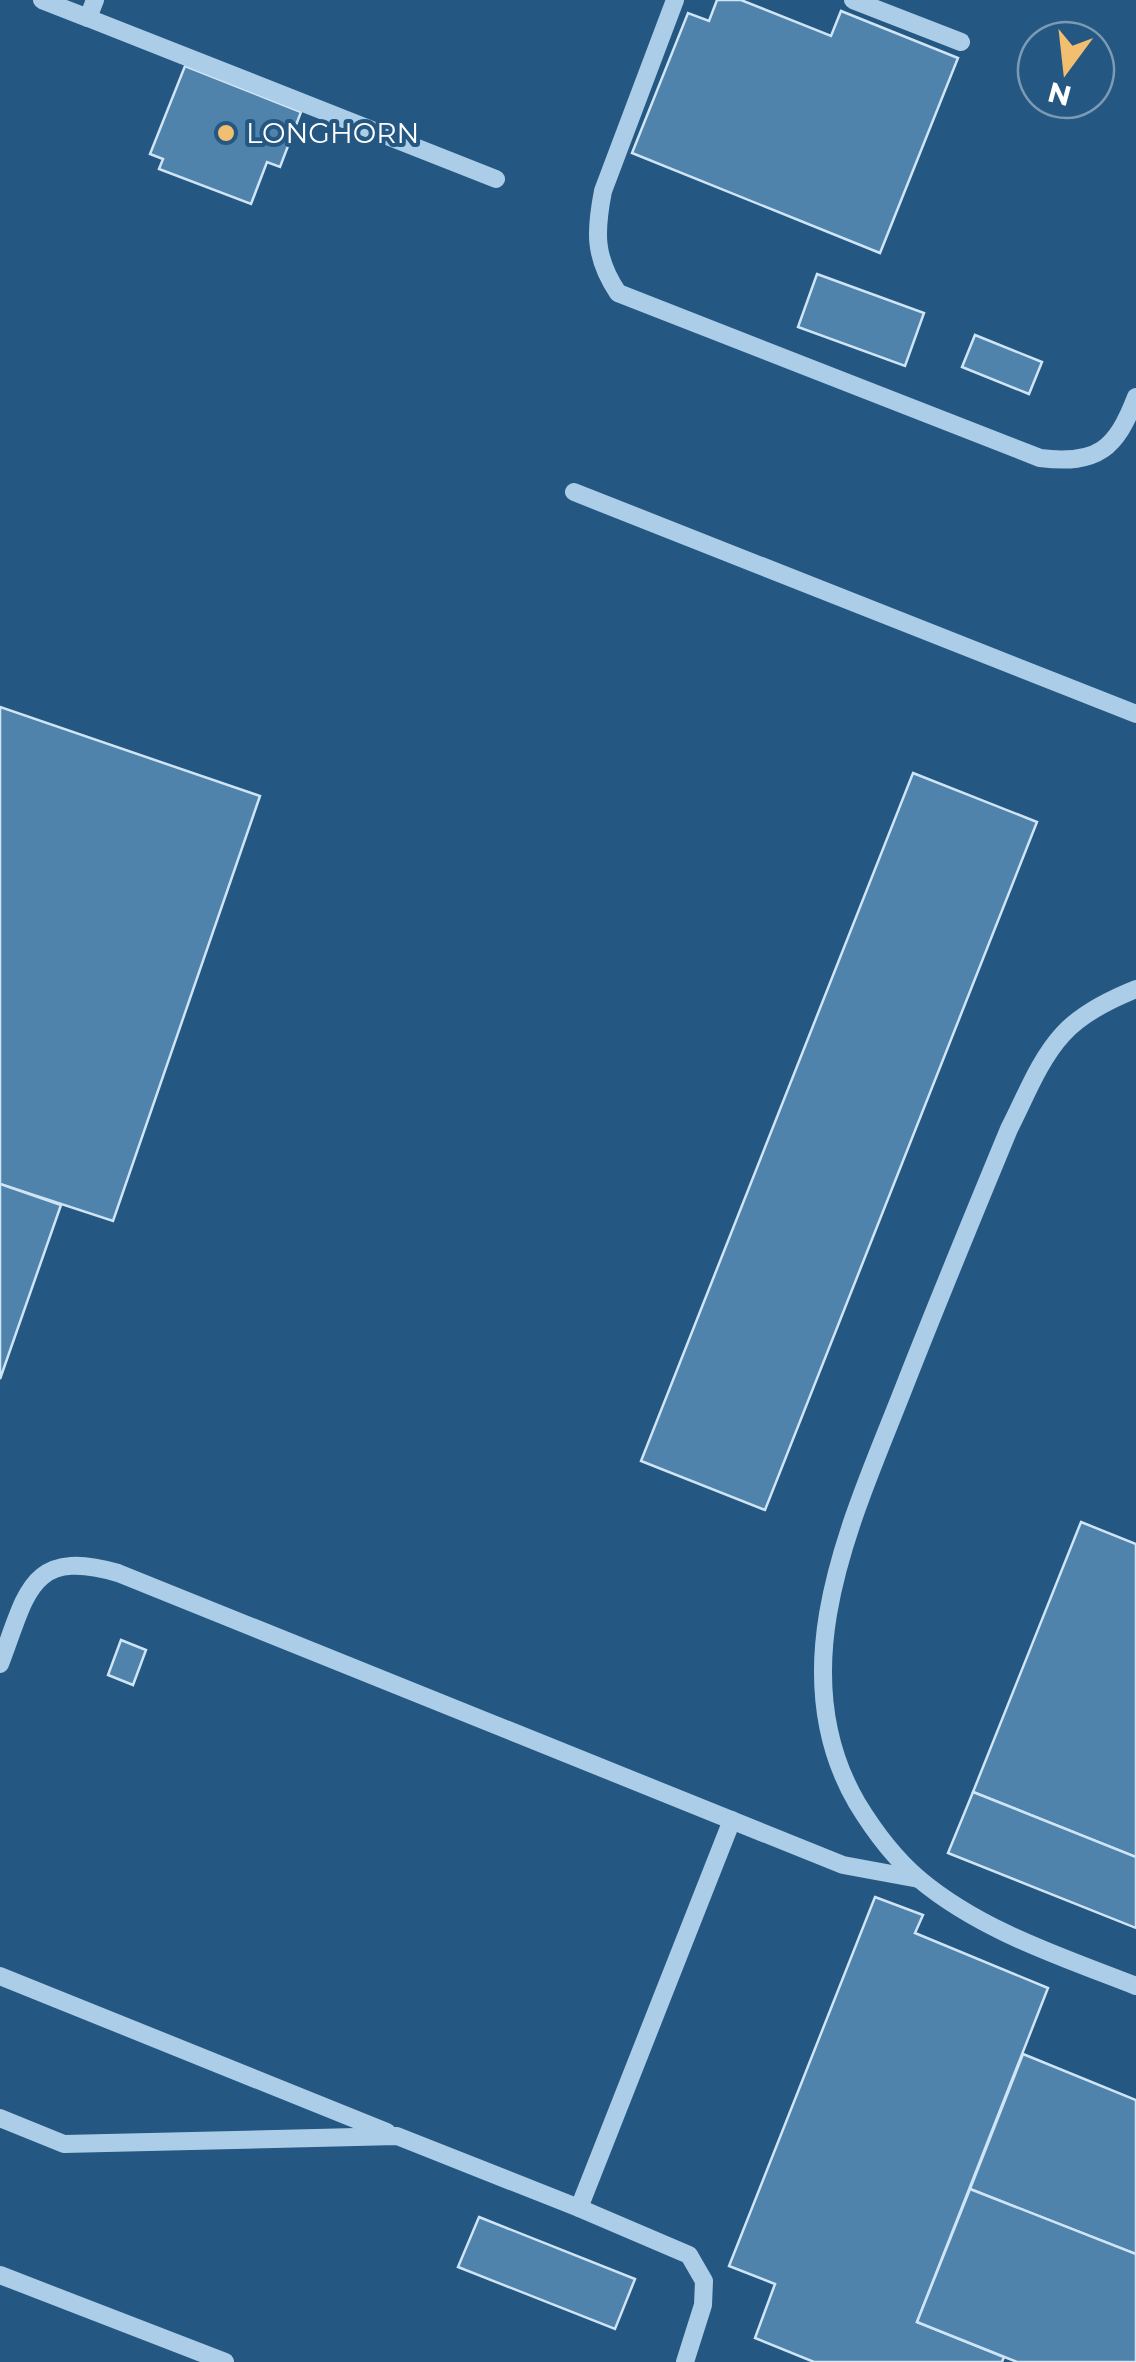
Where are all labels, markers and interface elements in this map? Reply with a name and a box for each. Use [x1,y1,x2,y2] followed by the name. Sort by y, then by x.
[1016,20,1116,120] north arrow
[1044,75,1075,113] text: N
[246,116,419,150] place label: LONGHORN
[215,122,237,144] marker: LONGHORN

